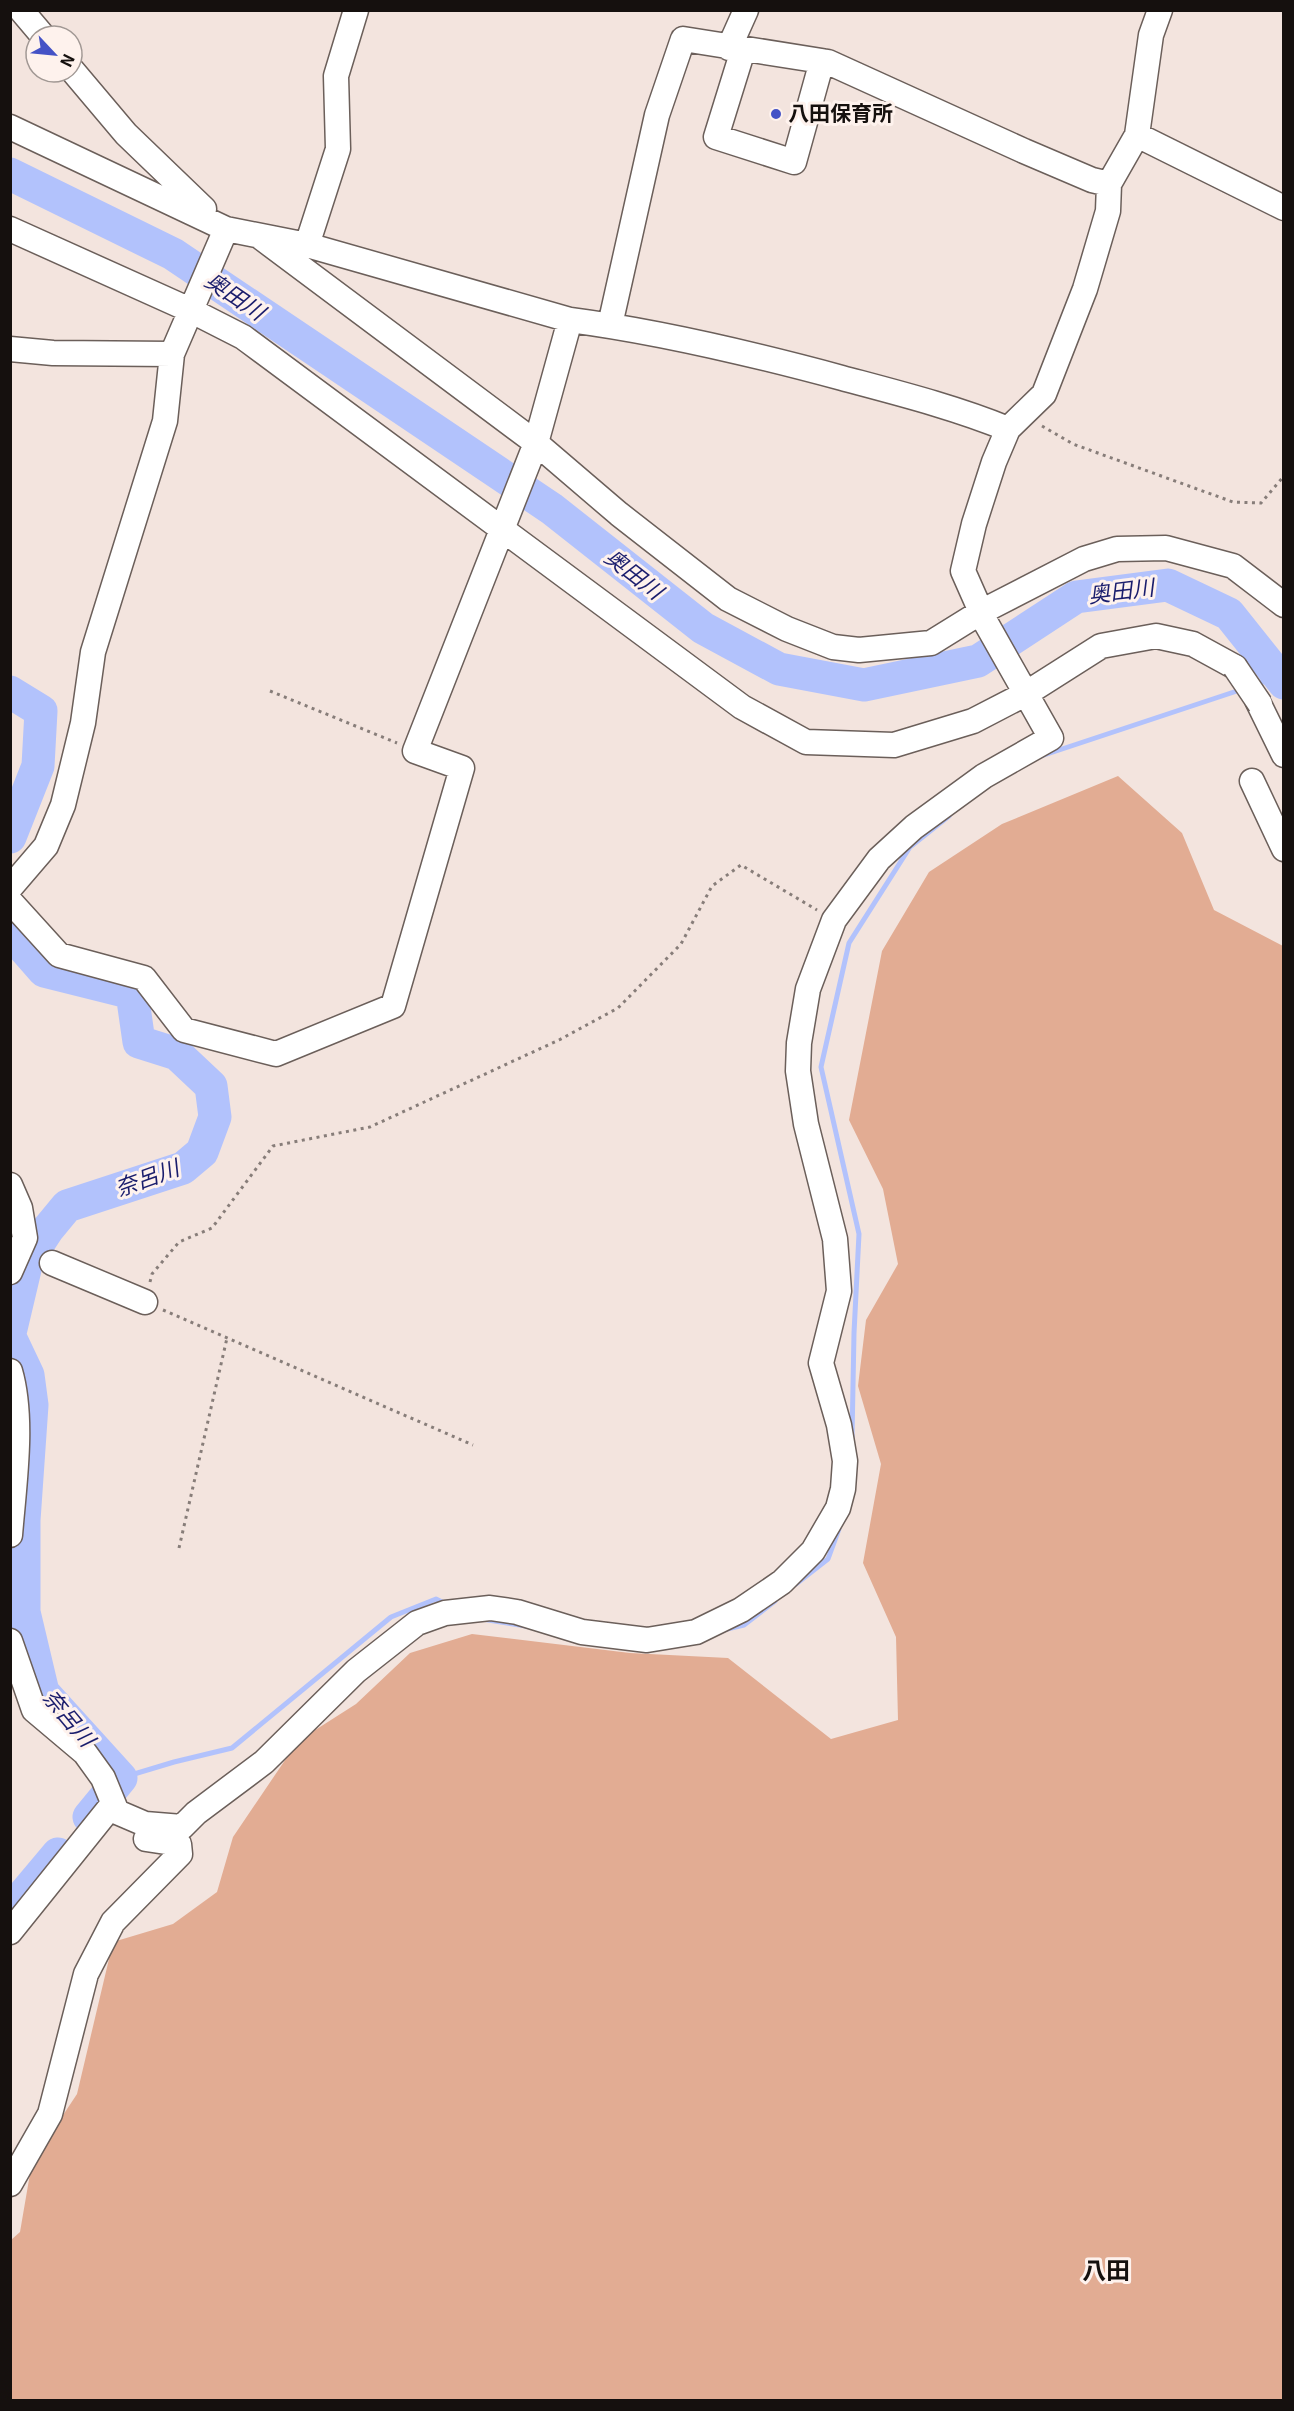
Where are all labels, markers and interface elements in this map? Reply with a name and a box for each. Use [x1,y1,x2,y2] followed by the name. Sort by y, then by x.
[24,24,84,84] north arrow
[55,50,82,72] text: N
[788,97,893,127] place label: 八田保育所
[769,107,783,121] marker: 八田保育所
[200,263,274,327] water label: 奥田川
[599,539,673,607] water label: 奥田川
[1086,569,1157,609] water label: 奥田川
[110,1149,185,1202] water label: 奈呂川
[37,1681,105,1754] water label: 奈呂川
[1082,2251,1130,2286] district label: 八田

